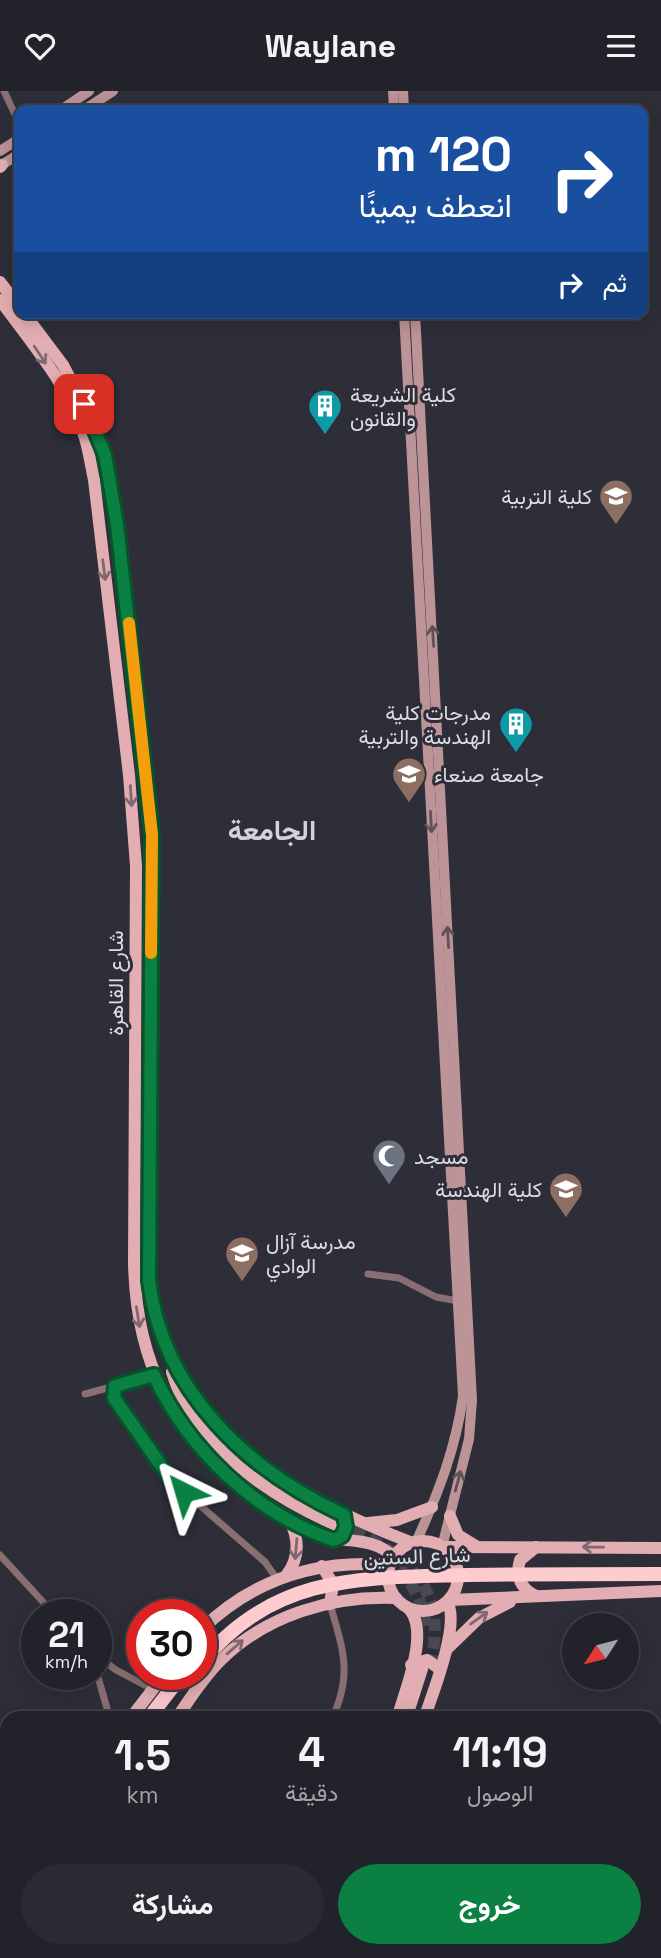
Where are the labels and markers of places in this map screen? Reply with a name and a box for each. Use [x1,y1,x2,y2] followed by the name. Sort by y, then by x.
[54,374,114,434] pin
[350,381,456,432] place label: كلية الشريعة والقانون
[306,387,344,436] building icon: كلية الشريعة والقانون
[597,477,635,526] school or university icon: كلية التربية
[501,483,592,510] place label: كلية التربية
[358,699,491,750] place label: مدرجات كلية الهندسة والتربية
[497,705,535,754] building icon: مدرجات كلية الهندسة والتربية
[390,755,428,804] school or university icon: جامعة صنعاء
[434,761,544,788] place label: جامعة صنعاء
[370,1137,408,1186] mosque icon: مسجد
[414,1143,468,1170] place label: مسجد
[547,1170,585,1219] school or university icon: كلية الهندسة
[435,1176,542,1203] place label: كلية الهندسة
[266,1228,356,1283] place label: مدرسة آزال الوادي
[223,1234,261,1283] school or university icon: مدرسة آزال الوادي

